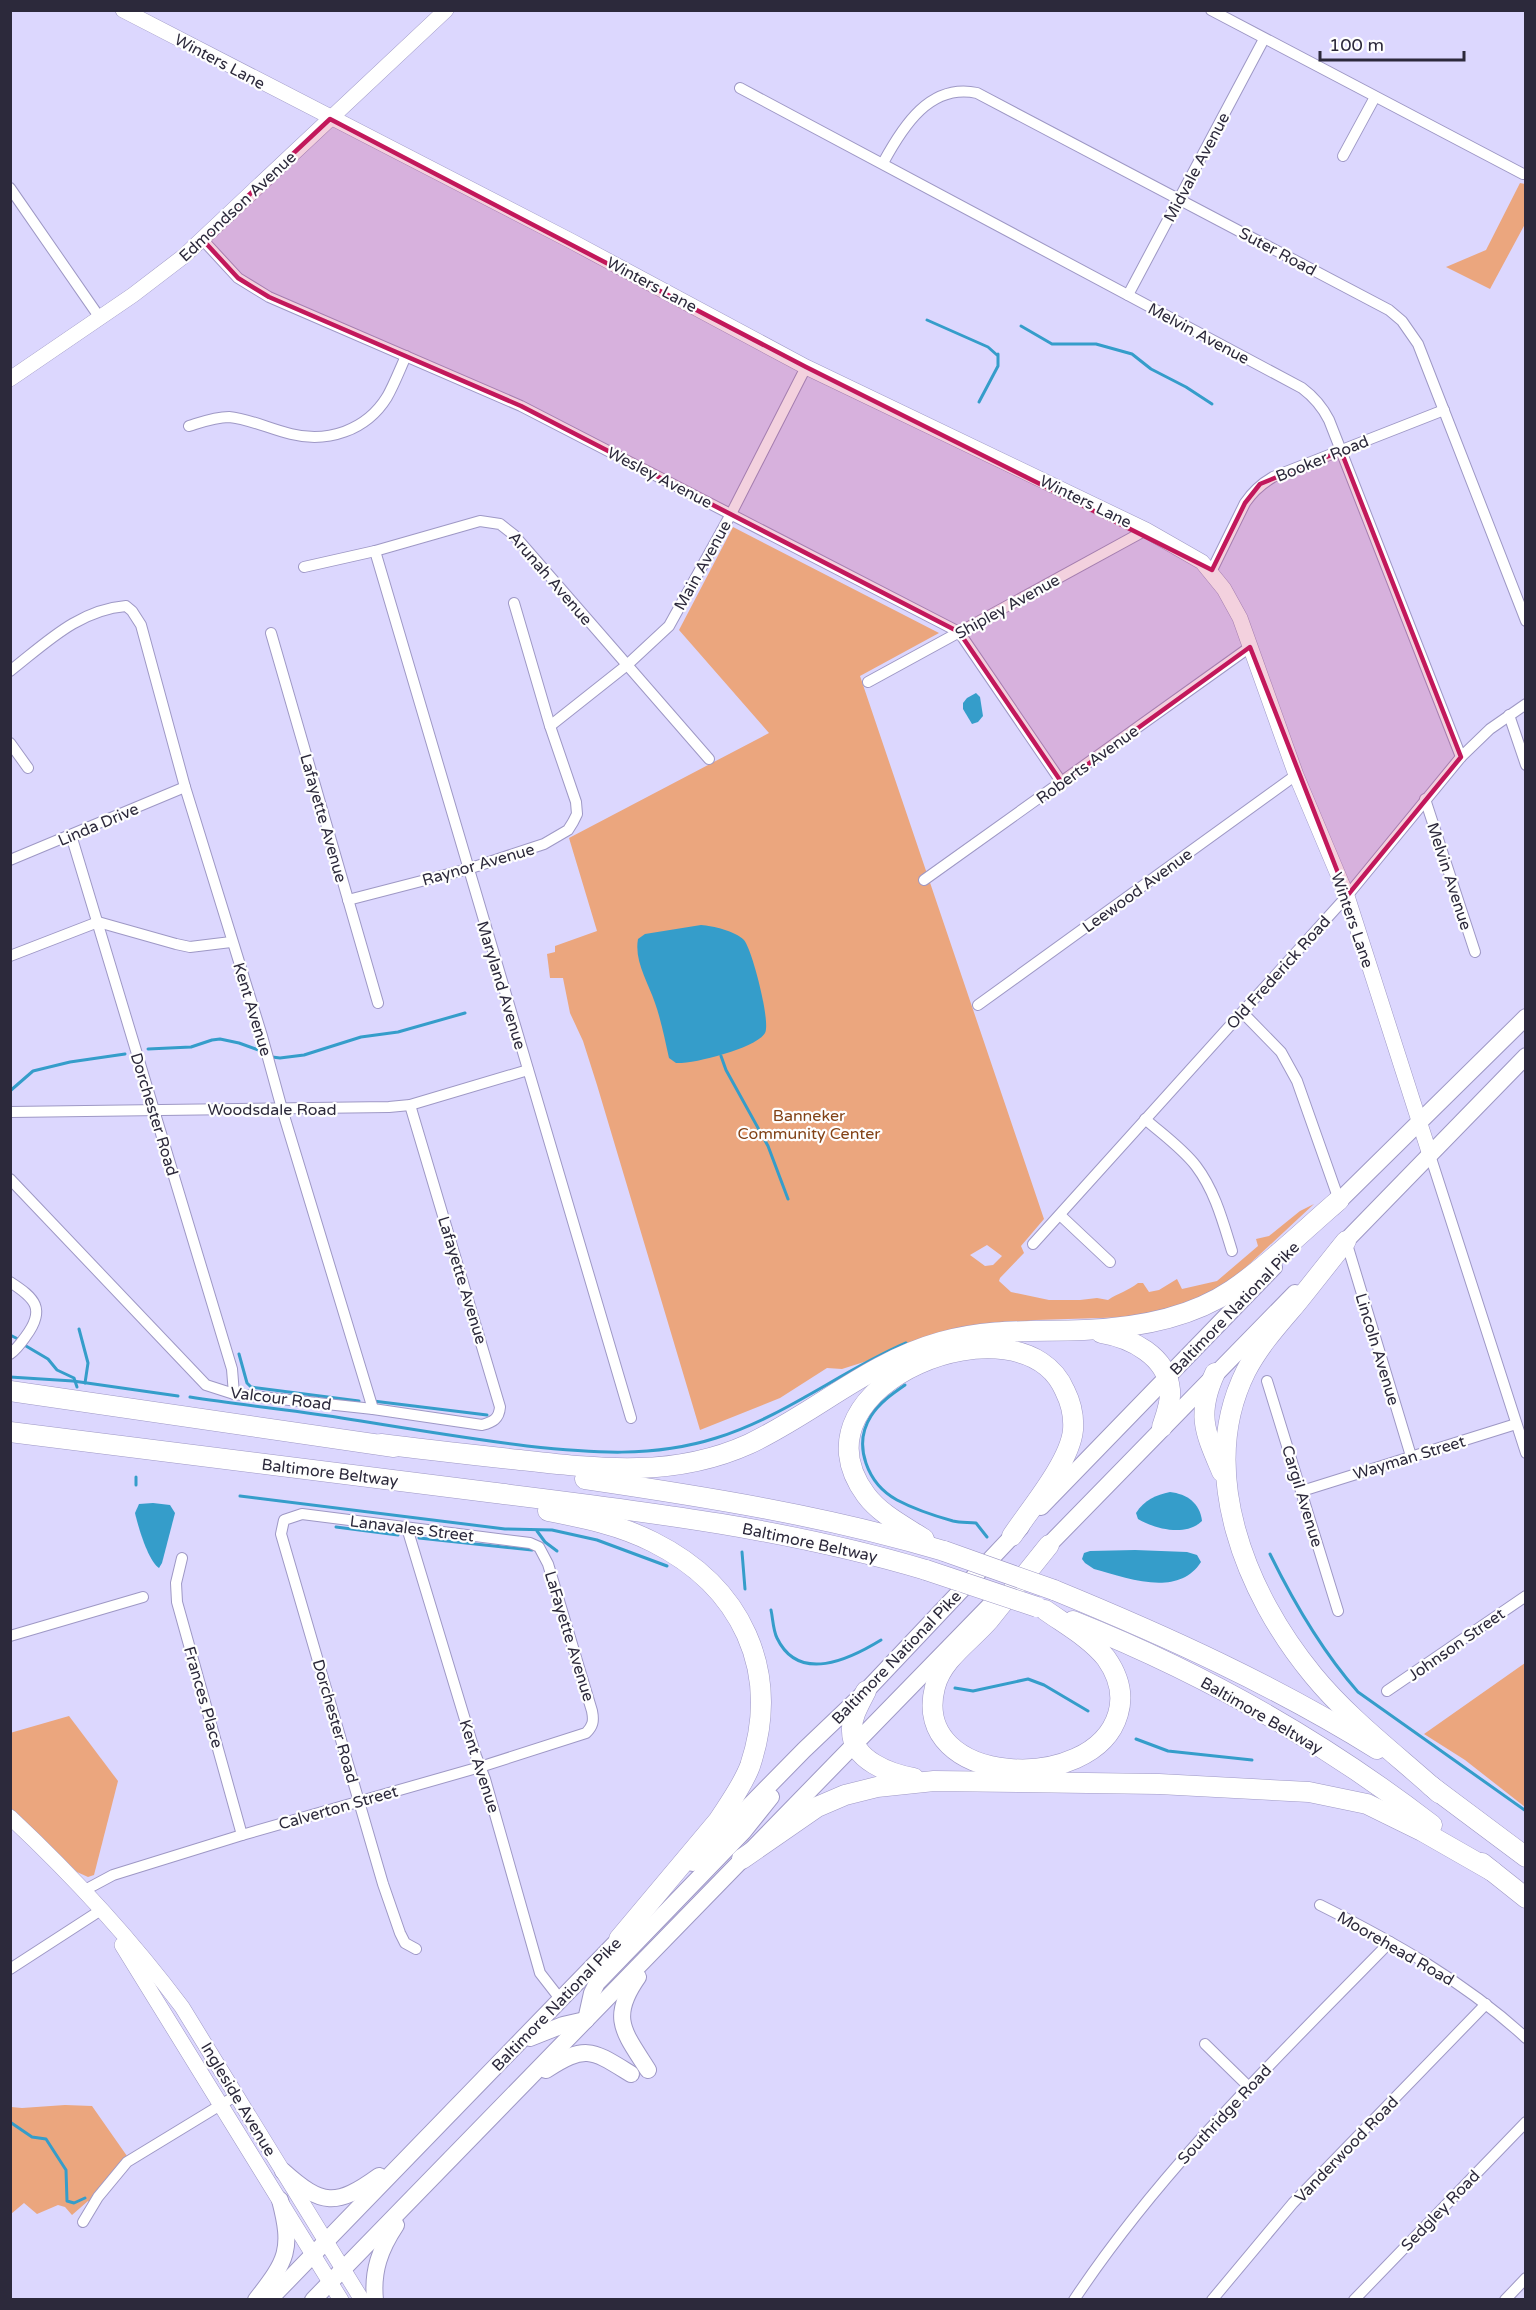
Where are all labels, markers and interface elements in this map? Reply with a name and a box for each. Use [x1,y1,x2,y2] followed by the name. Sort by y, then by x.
[1320,24,1464,62] scale bar
[171,30,268,94] street label: Winters Lane
[1329,34,1384,56] text: 100 m
[1160,109,1234,226] street label: Midvale Avenue
[175,147,300,266] street label: Edmondson Avenue
[1235,223,1320,281] street label: Suter Road
[603,253,700,317] street label: Winters Lane
[1144,299,1253,369] street label: Melvin Avenue
[1273,431,1372,487] street label: Booker Road
[604,443,715,513] street label: Wesley Avenue
[1036,471,1135,533] street label: Winters Lane
[670,517,736,614] street label: Main Avenue
[504,528,596,630] street label: Arunah Avenue
[952,570,1063,644] street label: Shipley Avenue
[1033,721,1143,809] street label: Roberts Avenue
[295,752,351,885] street label: Lafayette Avenue
[55,799,142,851] street label: Linda Drive
[1422,820,1476,933] street label: Melvin Avenue
[420,839,537,891] street label: Raynor Avenue
[1079,844,1196,937] street label: Leewood Avenue
[1326,870,1378,971] street label: Winters Lane
[1222,912,1335,1034] street label: Old Frederick Road
[472,919,530,1052] street label: Maryland Avenue
[228,960,276,1059] street label: Kent Avenue
[126,1050,182,1178] street label: Dorchester Road
[207,1100,337,1120] street label: Woodsdale Road
[738,1106,881,1144] park label: Banneker Community Center
[433,1214,491,1347] street label: Lafayette Avenue
[1166,1238,1304,1380] street label: Baltimore National Pike
[1350,1291,1404,1408] street label: Lincoln Avenue
[229,1383,333,1415] street label: Valcour Road
[1351,1431,1468,1485] street label: Wayman Street
[1277,1443,1327,1550] street label: Cargil Avenue
[260,1455,400,1491] street label: Baltimore Beltway
[349,1511,475,1547] street label: Lanavales Street
[740,1519,880,1567] street label: Baltimore Beltway
[540,1569,598,1704] street label: LaFayette Avenue
[828,1587,966,1729] street label: Baltimore National Pike
[1404,1604,1509,1686] street label: Johnson Street
[179,1644,227,1750] street label: Frances Place
[308,1657,362,1785] street label: Dorchester Road
[1197,1673,1327,1759] street label: Baltimore Beltway
[455,1717,504,1815] street label: Kent Avenue
[276,1781,400,1835] street label: Calverton Street
[1333,1907,1458,1990] street label: Moorehead Road
[488,1934,626,2076] street label: Baltimore National Pike
[196,2039,280,2160] street label: Ingleside Avenue
[1173,2061,1276,2169] street label: Southridge Road
[1291,2092,1403,2207] street label: Vanderwood Road
[1397,2166,1484,2255] street label: Sedgley Road

